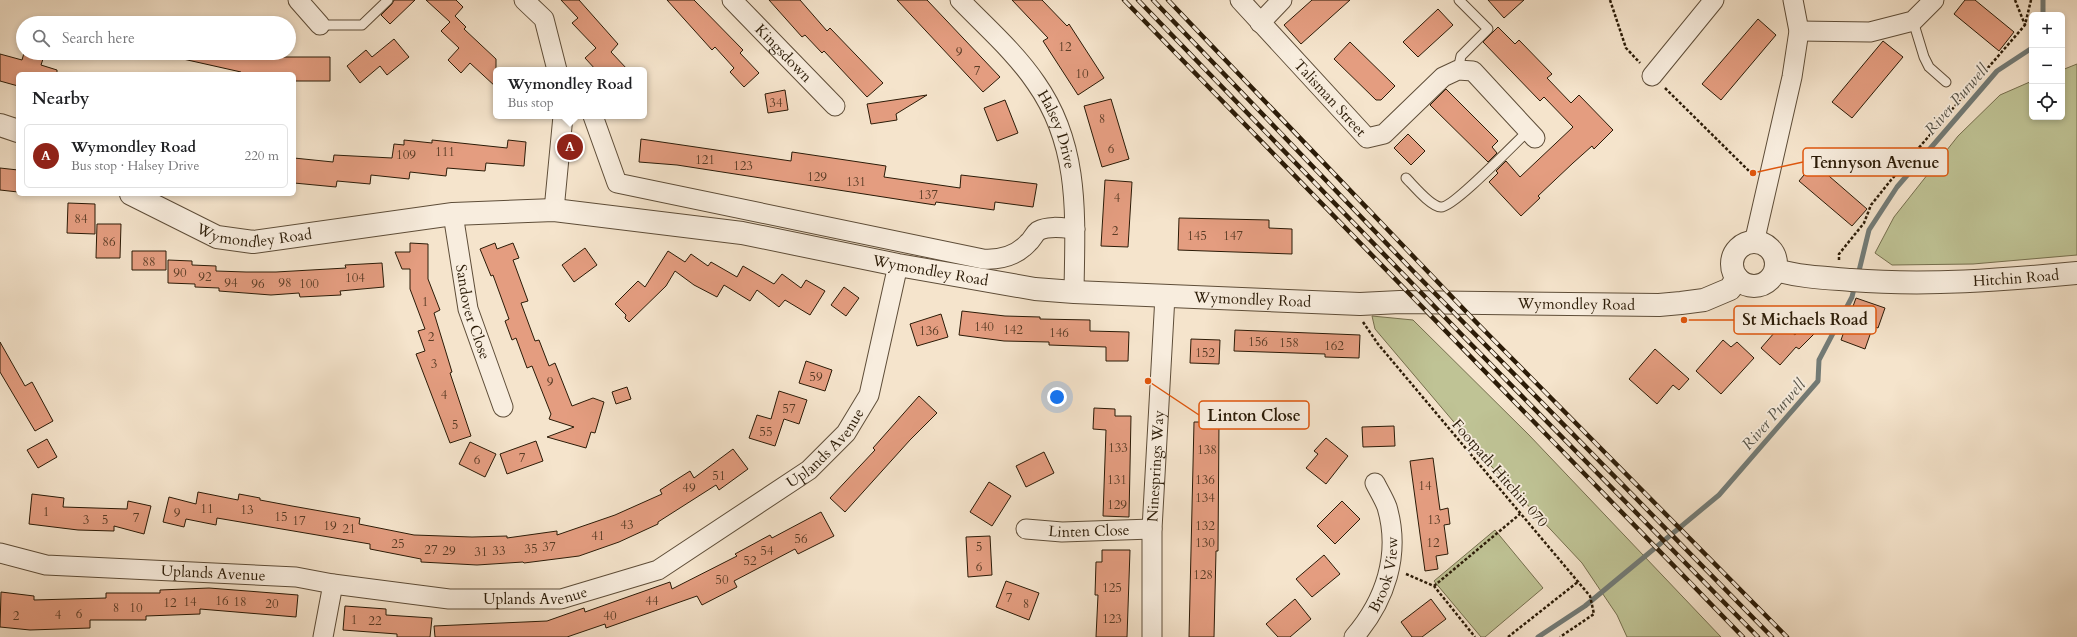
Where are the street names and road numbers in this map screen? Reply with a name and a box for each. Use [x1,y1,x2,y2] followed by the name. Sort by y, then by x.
[751,20,817,87] street label: Kingsdown
[1289,55,1371,141] street label: Talisman Street
[1033,86,1080,170] street label: Halsey Drive
[192,218,313,252] street label: Wymondley Road
[870,250,990,291] street label: Wymondley Road
[451,263,495,362] street label: Sandover Close
[1972,265,2060,291] street label: Hitchin Road
[1192,287,1312,312] street label: Wymondley Road
[1516,293,1635,315] street label: Wymondley Road
[782,404,869,492] street label: Uplands Avenue
[1142,410,1169,523] street label: Ninesprings Way
[1447,415,1553,532] street label: Footpath Hitchin 070
[1047,520,1130,542] street label: Linten Close
[1364,536,1402,616] street label: Brook View
[160,561,266,586] street label: Uplands Avenue
[483,582,590,609] street label: Uplands Avenue

